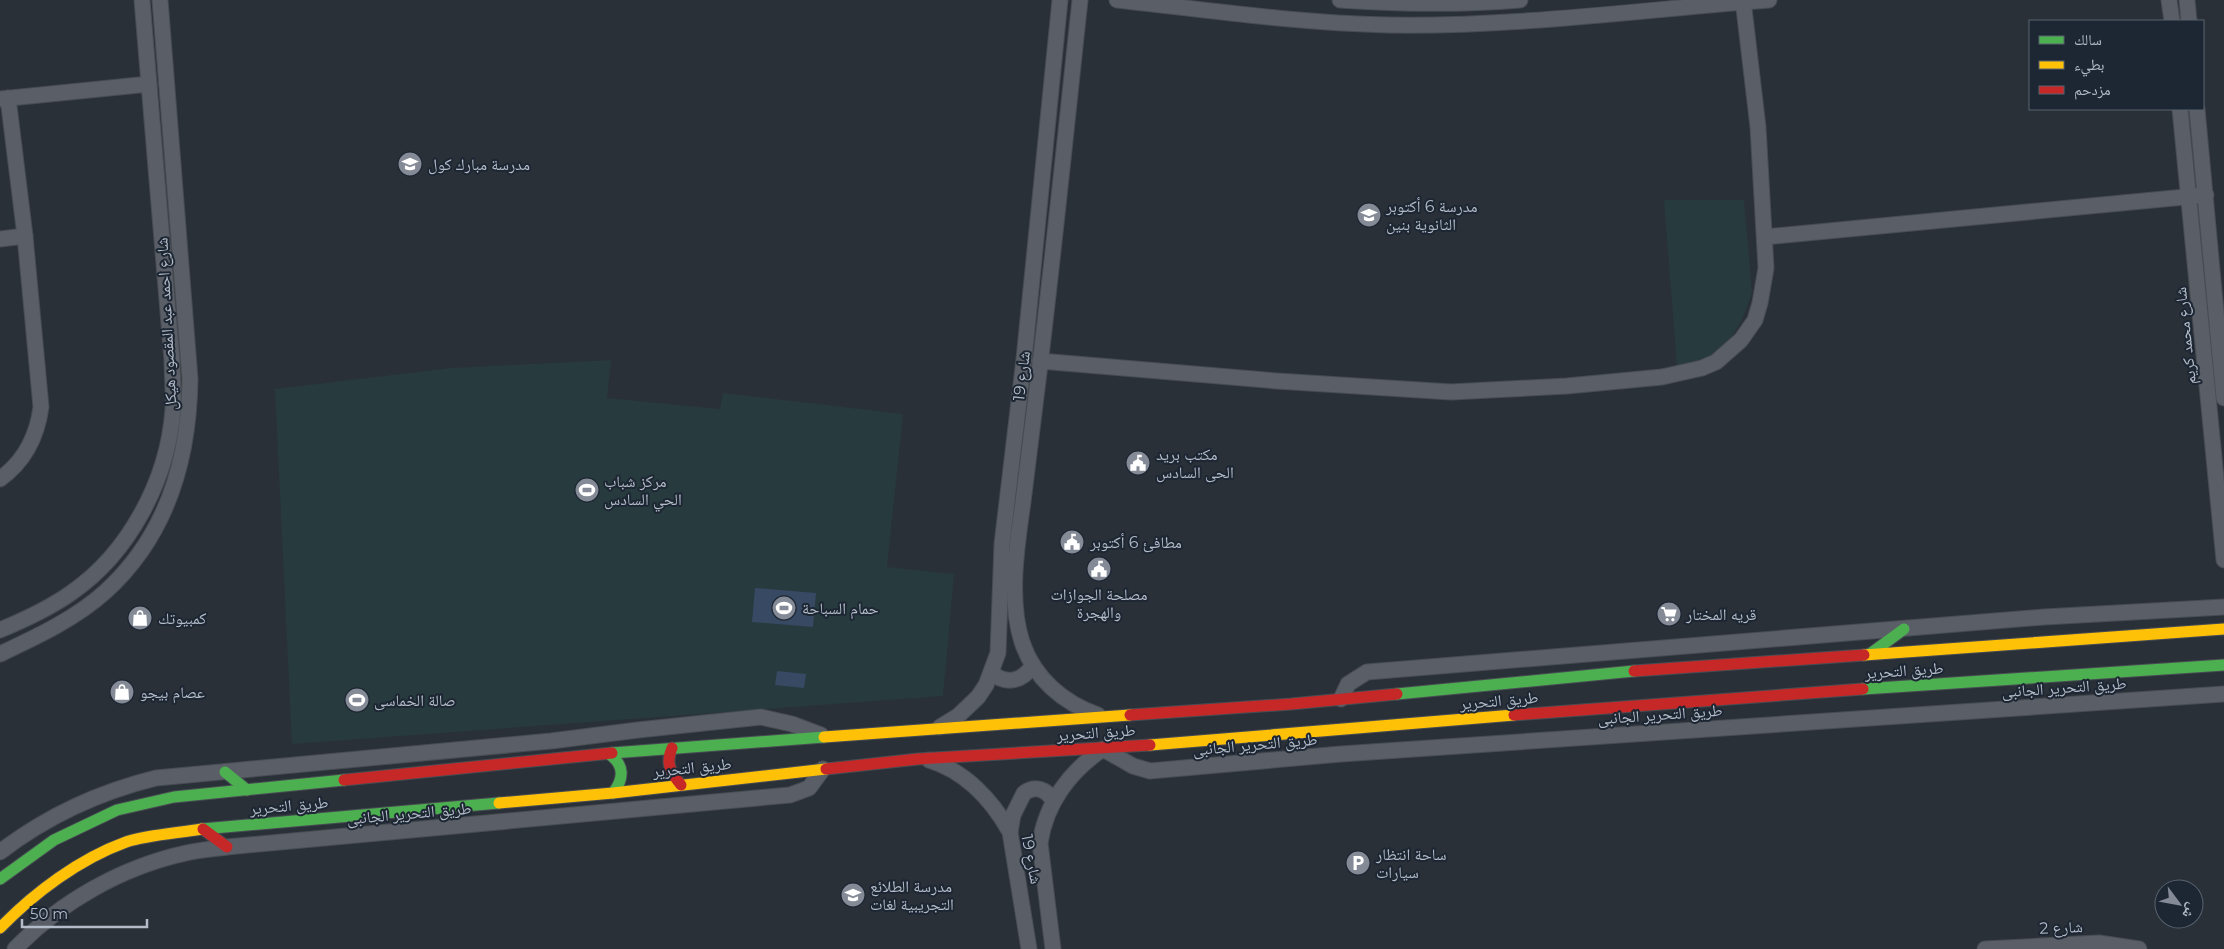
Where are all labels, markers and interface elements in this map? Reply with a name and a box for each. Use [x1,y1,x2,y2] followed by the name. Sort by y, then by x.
[2029,20,2204,110] legend
[2074,30,2102,49] text: سالك
[2074,55,2104,77] text: بطيء
[2074,80,2111,100] text: مزدحم
[397,151,423,177] school or university icon: مدرسة مبارك كول
[428,155,530,175] place label: مدرسة مبارك كول
[1385,197,1478,235] place label: مدرسة 6 أكتوبر الثانوية بنين
[1356,202,1382,228] school or university icon: مدرسة 6 أكتوبر الثانوية بنين
[152,237,182,411] street label: شارع احمد عبد المقصود هيكل
[2171,286,2201,386] street label: شارع محمد كريم
[1009,350,1035,402] street label: شارع 19
[1156,445,1234,483] place label: مكتب بريد الحى السادس
[1125,450,1151,476] public building icon: مكتب بريد الحى السادس
[604,472,682,512] place label: مركز شباب الحي السادس
[574,477,600,503] sports icon: مركز شباب الحي السادس
[1059,529,1085,555] public building icon: مطافئ 6 أكتوبر
[1089,533,1182,553] place label: مطافئ 6 أكتوبر
[1086,556,1112,582] public building icon: مصلحة الجوازات والهجرة
[1050,585,1148,622] place label: مصلحة الجوازات والهجرة
[771,595,797,621] sports icon: حمام السباحة
[802,599,879,619] place label: حمام السباحة
[1656,601,1682,627] supermarket icon: قريه المختار
[127,605,153,631] shop icon: كمبيوتك
[1685,605,1757,624] place label: قريه المختار
[158,609,207,628] place label: كمبيوتك
[1863,658,1944,684] street label: طريق التحرير
[2001,674,2127,702] street label: طريق التحرير الجانبى
[109,679,135,705] shop icon: عصام بيجو
[140,683,205,703] place label: عصام بيجو
[344,687,370,713] sports icon: صالة الخماسى
[1458,688,1539,714] street label: طريق التحرير
[374,691,455,711] place label: صالة الخماسى
[1597,701,1723,729] street label: طريق التحرير الجانبى
[1055,720,1136,746] street label: طريق التحرير
[1192,730,1318,760] street label: طريق التحرير الجانبى
[651,754,732,782] street label: طريق التحرير
[248,793,329,819] street label: طريق التحرير
[346,799,472,829] street label: طريق التحرير الجانبى
[1016,833,1046,886] street label: شارع 19
[1375,845,1446,882] place label: ساحة انتظار سيارات
[1345,850,1371,876] parking icon: ساحة انتظار سيارات
[870,877,954,914] place label: مدرسة الطلائع التجريبية لغات
[2154,879,2204,929] north arrow
[840,882,866,908] school or university icon: مدرسة الطلائع التجريبية لغات
[22,896,148,928] scale bar
[2178,900,2202,922] text: ش
[30,904,68,923] text: 50 m
[2039,917,2083,939] street label: شارع 2

